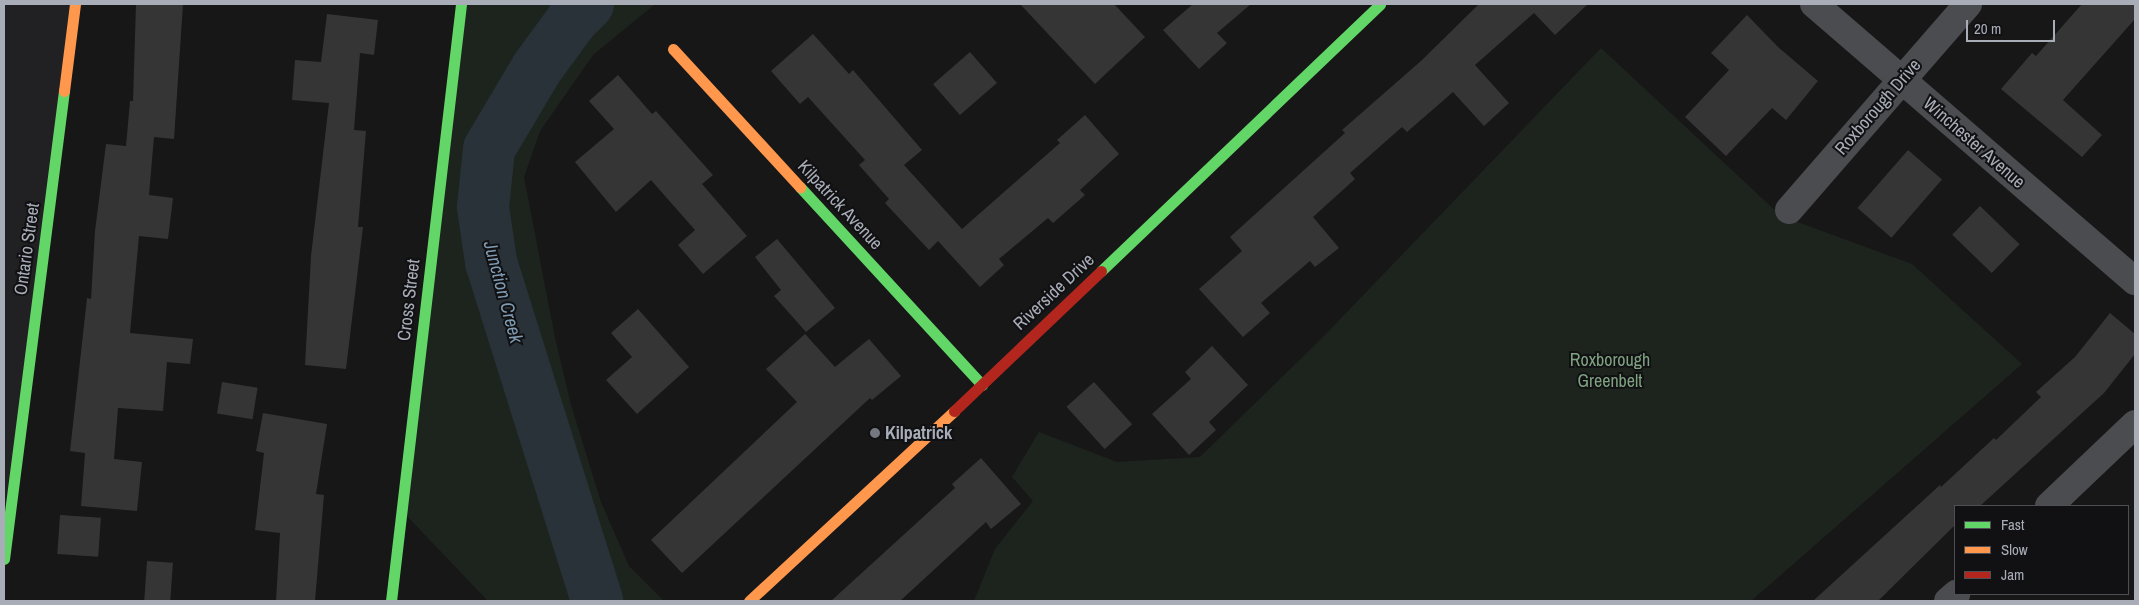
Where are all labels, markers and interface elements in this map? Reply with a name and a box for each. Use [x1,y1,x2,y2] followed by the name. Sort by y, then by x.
[1969,10,2058,42] scale bar
[1974,18,2001,39] text: 20 m
[1831,55,1925,159] street label: Roxborough Drive
[1918,93,2030,193] street label: Winchester Avenue
[793,155,887,255] street label: Kilpatrick Avenue
[10,202,44,296] street label: Ontario Street
[478,238,528,346] water label: Junction Creek
[1009,249,1099,335] street label: Riverside Drive
[393,258,425,342] street label: Cross Street
[1570,350,1650,392] park label: Roxborough Greenbelt
[885,422,952,444] place label: Kilpatrick
[869,427,881,439] marker: Kilpatrick
[1954,505,2129,595] legend
[2001,514,2024,535] text: Fast
[2001,539,2028,560] text: Slow
[2001,564,2024,585] text: Jam

